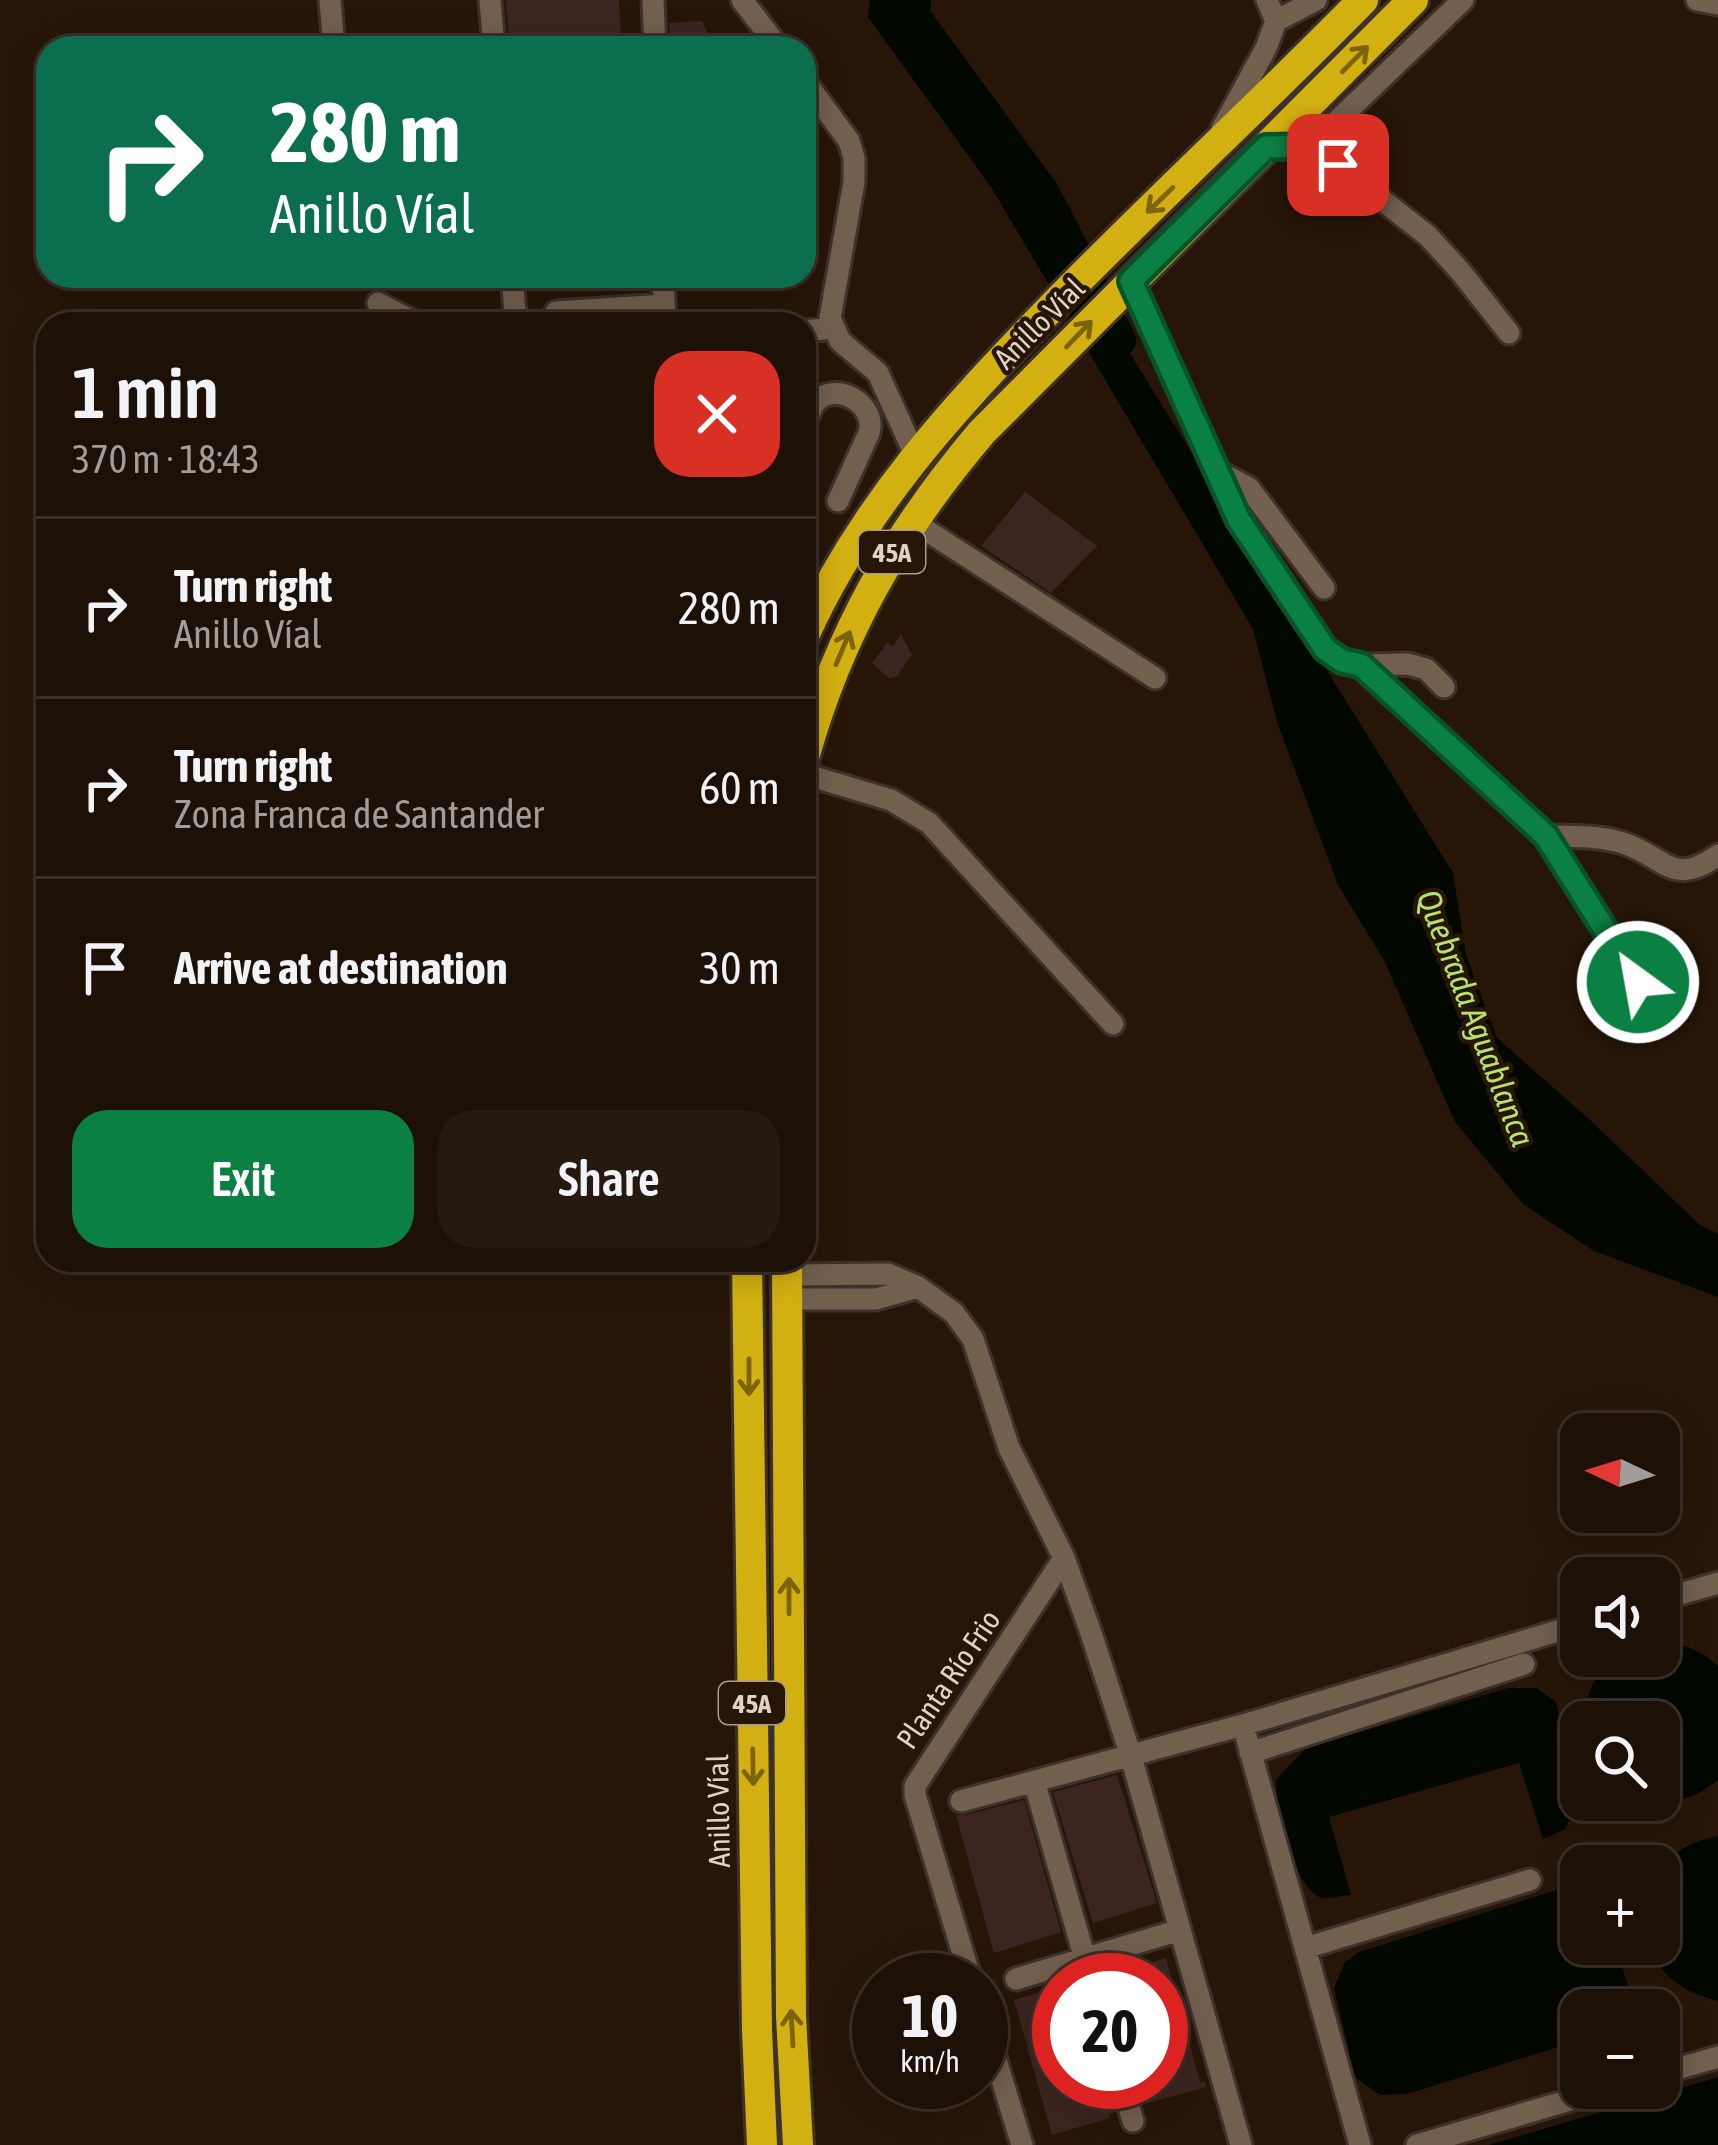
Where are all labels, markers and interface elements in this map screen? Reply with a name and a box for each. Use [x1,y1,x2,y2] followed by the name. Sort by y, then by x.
[1339,44,1369,74] one-way arrow
[72,84,228,240] icon: right
[270,84,460,180] text: 280 m
[1287,114,1389,216] pin
[1305,132,1371,198] icon: arrive
[270,183,474,244] text: Anillo Víal
[1146,185,1175,213] one-way arrow
[987,271,1091,375] street label: Anillo Víal
[1064,320,1093,349] one-way arrow
[72,351,219,433] text: 1 min
[654,351,780,477] button: close
[72,437,260,481] text: 370 m · 18:43
[859,531,925,573] road number: 45A
[174,560,332,612] text: Turn right
[72,575,138,641] icon: right
[678,582,780,634] text: 280 m
[174,612,322,656] text: Anillo Víal
[833,630,855,666] one-way arrow
[174,740,332,792] text: Turn right
[72,755,138,821] icon: right
[699,762,780,814] text: 60 m
[174,792,544,836] text: Zona Franca de Santander
[1410,885,1542,1151] water label: Quebrada Aguablanca
[1575,919,1701,1045] position arrow
[72,935,138,1001] icon: arrive
[174,942,508,994] text: Arrive at destination
[699,942,780,994] text: 30 m
[72,1110,414,1248] button: Exit
[438,1110,780,1248] button: Share
[738,1357,760,1396] one-way arrow
[1560,1413,1680,1533] north arrow
[1560,1413,1680,2109] map controls
[1560,1557,1680,1677] button: sound
[778,1577,800,1616] one-way arrow
[889,1603,1007,1755] street label: Planta Río Frio
[719,1682,785,1724] road number: 45A
[1560,1701,1680,1821] button: search
[742,1747,765,1786] one-way arrow
[700,1754,736,1868] street label: Anillo Víal
[1560,1845,1680,1965] button: +
[1032,1953,1188,2109] speed limit sign: 20
[902,1981,958,2050] text: 10
[1560,1989,1680,2109] button: −
[780,2009,803,2048] one-way arrow
[900,2044,960,2078] text: km/h

